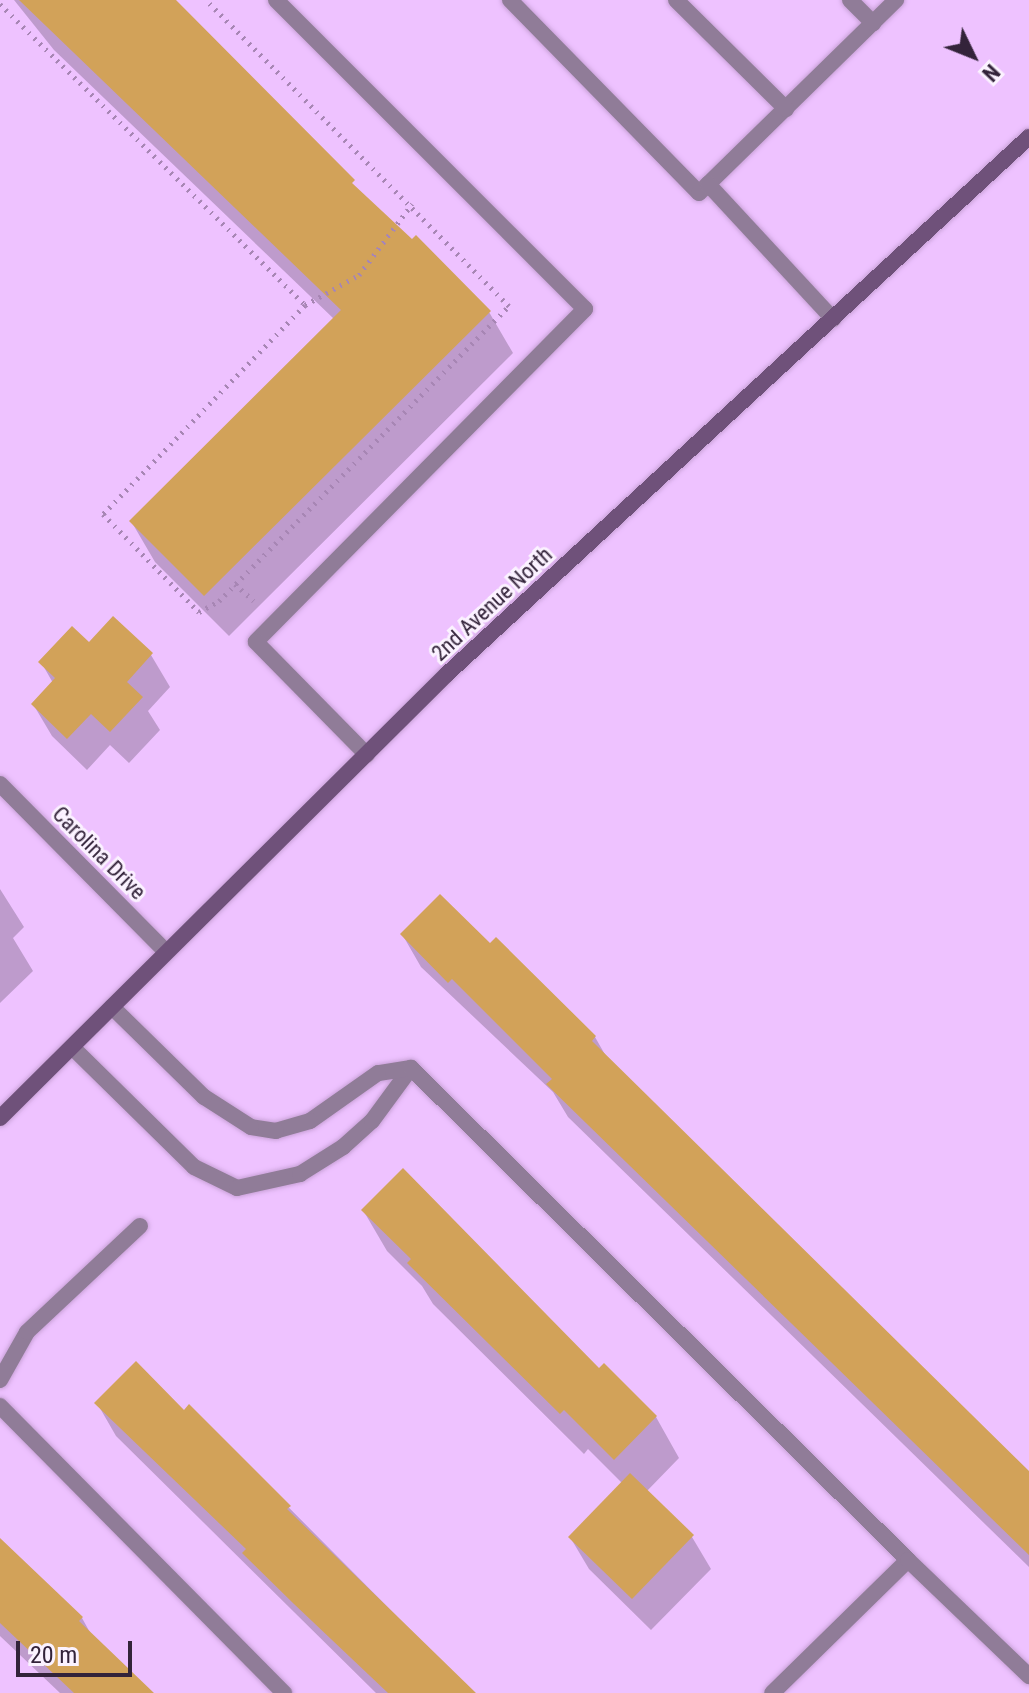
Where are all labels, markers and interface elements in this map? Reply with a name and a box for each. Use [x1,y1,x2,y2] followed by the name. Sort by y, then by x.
[933,16,1013,96] north arrow
[977,59,1005,86] text: N
[426,542,558,666] street label: 2nd Avenue North
[47,801,151,905] street label: Carolina Drive
[20,1625,136,1675] scale bar
[30,1641,77,1669] text: 20 m

